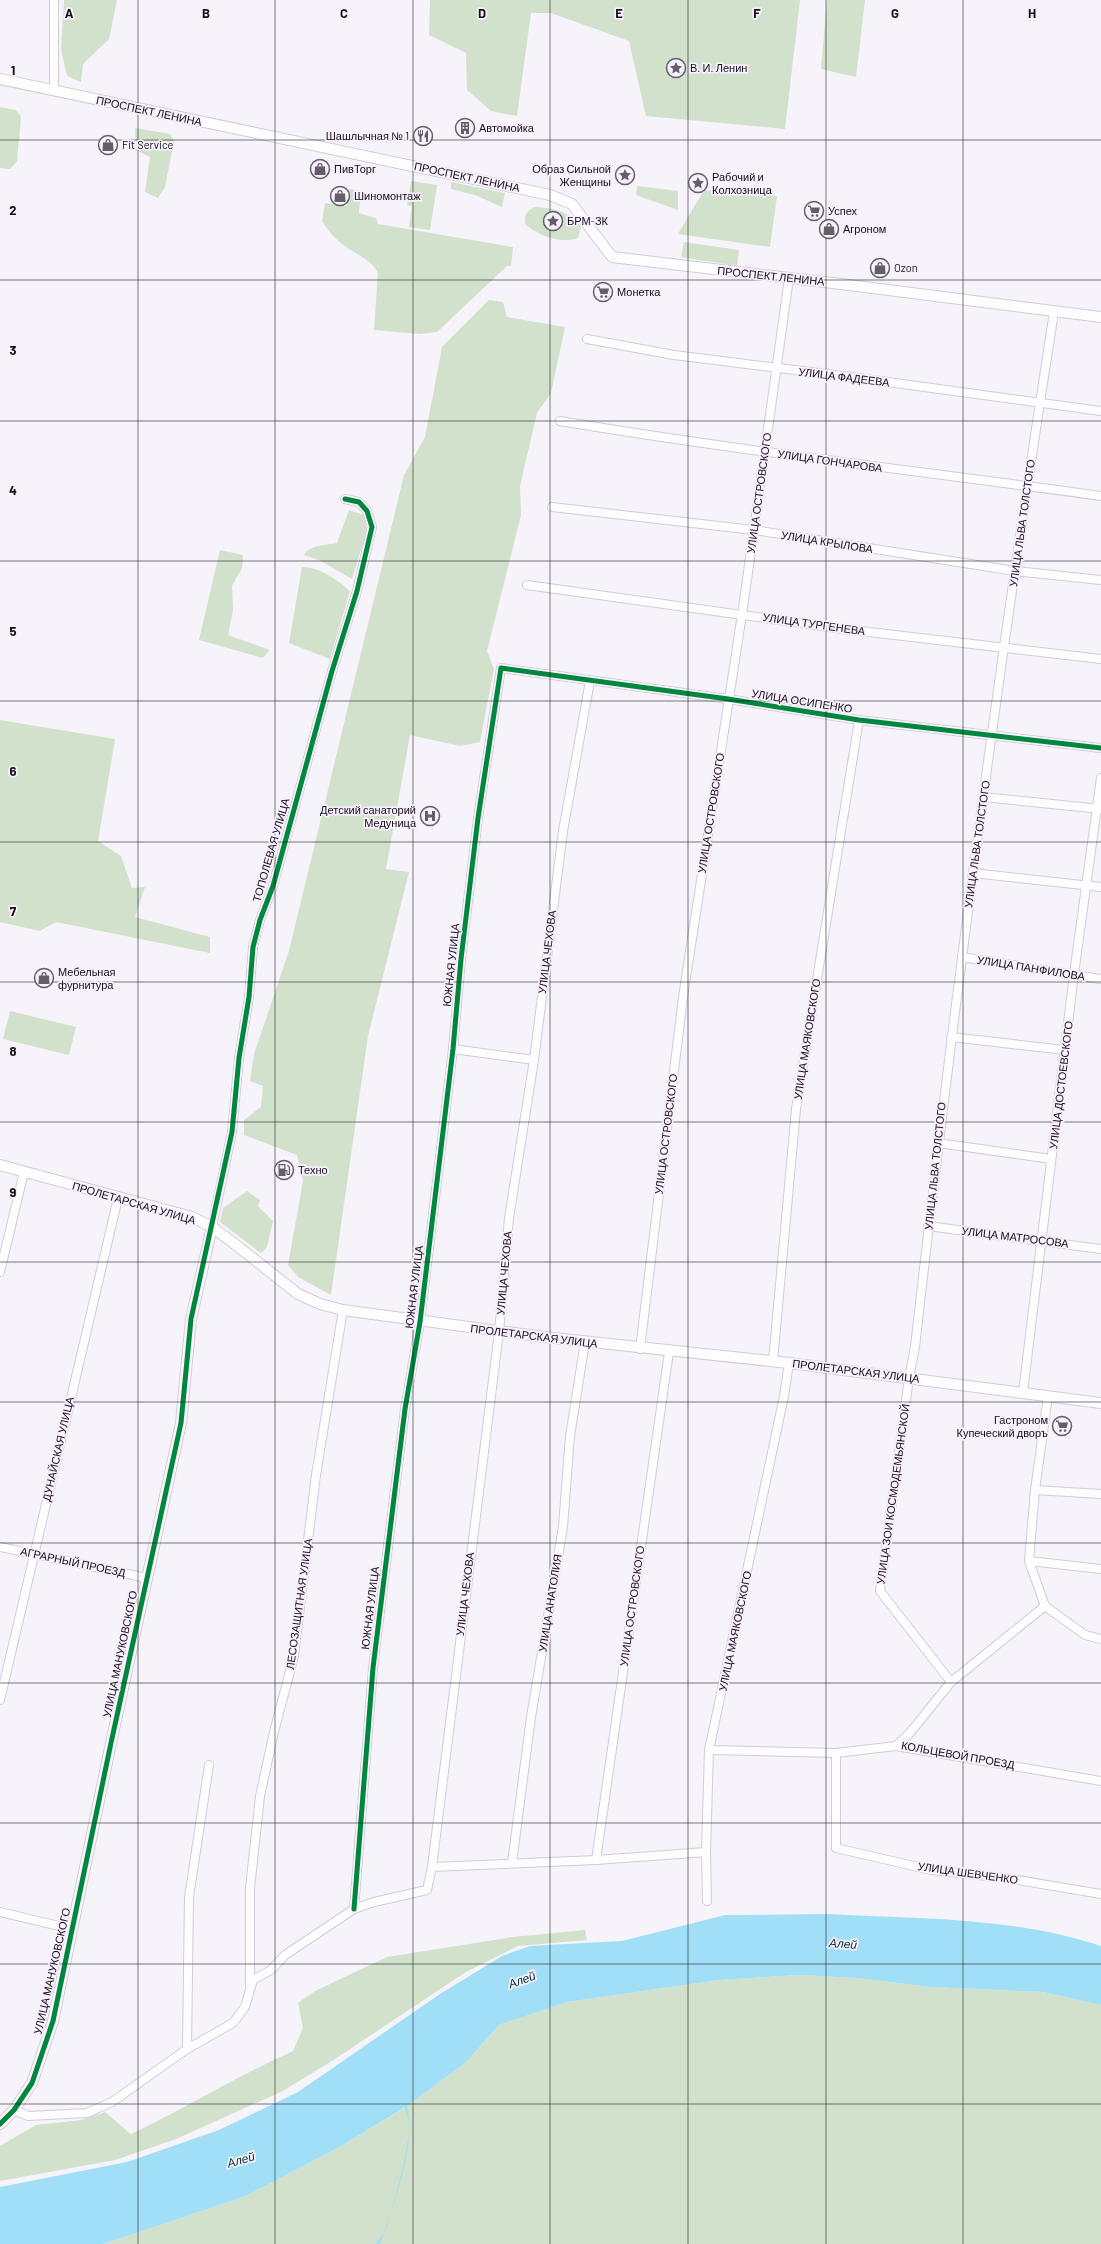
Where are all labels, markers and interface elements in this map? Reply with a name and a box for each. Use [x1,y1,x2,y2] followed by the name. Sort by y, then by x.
[65,5,74,21] text: A
[202,5,210,21] text: B
[340,5,348,21] text: C
[478,5,486,21] text: D
[615,5,623,21] text: E
[753,5,761,21] text: F
[891,5,899,21] text: G
[1028,5,1036,21] text: H
[665,57,687,79] place icon: В. И. Ленин
[690,61,747,74] place label: В. И. Ленин
[11,62,15,78] text: 1
[95,93,204,128] street label: ПРОСПЕКТ ЛЕНИНА
[454,117,476,139] building icon: Автомойка
[479,121,535,134] place label: Автомойка
[412,125,434,147] restaurant icon: Шашлычная № 1
[326,129,409,142] place label: Шашлычная № 1
[97,134,119,156] shop icon: Fit Service
[122,138,174,151] place label: Fit Service
[309,158,331,180] shop icon: ПивТорг
[413,159,522,194] street label: ПРОСПЕКТ ЛЕНИНА
[334,162,376,175] place label: ПивТорг
[532,162,611,188] place label: Образ Сильной Женщины
[614,164,636,186] place icon: Образ Сильной Женщины
[712,170,773,196] place label: Рабочий и Колхозница
[687,172,709,194] place icon: Рабочий и Колхозница
[329,185,351,207] shop icon: Шиномонтаж
[354,189,421,202] place label: Шиномонтаж
[803,200,825,222] supermarket icon: Успех
[9,202,17,218] text: 2
[828,204,858,217] place label: Успех
[542,210,564,232] place icon: БРМ-ЗК
[567,214,609,227] place label: БРМ-ЗК
[818,218,840,240] shop icon: Агроном
[843,222,886,235] place label: Агроном
[869,257,891,279] shop icon: Ozon
[894,261,918,274] place label: Ozon
[717,263,826,288] street label: ПРОСПЕКТ ЛЕНИНА
[592,281,614,303] supermarket icon: Монетка
[617,285,661,298] place label: Монетка
[9,342,17,358] text: 3
[798,364,891,389] street label: УЛИЦА ФАДЕЕВА
[744,431,773,554] street label: УЛИЦА ОСТРОВСКОГО
[777,447,884,474] street label: УЛИЦА ГОНЧАРОВА
[1006,458,1037,587] street label: УЛИЦА ЛЬВА ТОЛСТОГО
[9,482,17,498] text: 4
[780,528,875,555] street label: УЛИЦА КРЫЛОВА
[762,610,867,637] street label: УЛИЦА ТУРГЕНЕВА
[9,623,17,639] text: 5
[751,686,854,715] street label: УЛИЦА ОСИПЕНКО
[695,751,727,874] street label: УЛИЦА ОСТРОВСКОГО
[10,763,17,779] text: 6
[961,779,992,908] street label: УЛИЦА ЛЬВА ТОЛСТОГО
[249,796,292,903] street label: ТОПОЛЕВАЯ УЛИЦА
[320,803,417,829] place label: Детский санаторий Медуница
[419,805,441,827] hospital icon: Детский санаторий Медуница
[10,903,17,919] text: 7
[535,909,558,994] street label: УЛИЦА ЧЕХОВА
[440,922,461,1007] street label: ЮЖНАЯ УЛИЦА
[976,953,1087,983] street label: УЛИЦА ПАНФИЛОВА
[58,965,116,991] place label: Мебельная фурнитура
[33,967,55,989] shop icon: Мебельная фурнитура
[791,977,823,1100] street label: УЛИЦА МАЯКОВСКОГО
[1046,1020,1075,1150] street label: УЛИЦА ДОСТОЕВСКОГО
[9,1043,17,1059] text: 8
[652,1072,679,1195] street label: УЛИЦА ОСТРОВСКОГО
[921,1101,948,1231] street label: УЛИЦА ЛЬВА ТОЛСТОГО
[273,1159,295,1181] fuel station icon: Техно
[298,1163,328,1176] place label: Техно
[71,1179,198,1227] street label: ПРОЛЕТАРСКАЯ УЛИЦА
[10,1184,17,1200] text: 9
[961,1223,1070,1250] street label: УЛИЦА МАТРОСОВА
[493,1230,514,1315] street label: УЛИЦА ЧЕХОВА
[402,1244,425,1329] street label: ЮЖНАЯ УЛИЦА
[470,1321,599,1350] street label: ПРОЛЕТАРСКАЯ УЛИЦА
[792,1356,921,1385] street label: ПРОЛЕТАРСКАЯ УЛИЦА
[39,1395,76,1502] street label: ДУНАЙСКАЯ УЛИЦА
[873,1403,912,1585] street label: УЛИЦА ЗОИ КОСМОДЕМЬЯНСКОЙ
[956,1413,1048,1439] place label: Гастроном Купеческий дворъ
[1051,1415,1073,1437] supermarket icon: Гастроном Купеческий дворъ
[283,1537,314,1670] street label: ЛЕСОЗАЩИТНАЯ УЛИЦА
[19,1544,127,1579] street label: АГРАРНЫЙ ПРОЕЗД
[617,1544,646,1667] street label: УЛИЦА ОСТРОВСКОГО
[453,1551,476,1636] street label: УЛИЦА ЧЕХОВА
[535,1553,564,1653] street label: УЛИЦА АНАТОЛИЯ
[358,1565,381,1650] street label: ЮЖНАЯ УЛИЦА
[715,1569,754,1692] street label: УЛИЦА МАЯКОВСКОГО
[100,1589,139,1719] street label: УЛИЦА МАНУКОВСКОГО
[900,1738,1016,1771] street label: КОЛЬЦЕВОЙ ПРОЕЗД
[917,1859,1019,1886] street label: УЛИЦА ШЕВЧЕНКО
[31,1906,72,2035] street label: УЛИЦА МАНУКОВСКОГО
[828,1935,858,1951] water label: Алей
[505,1968,538,1991] water label: Алей
[224,2148,256,2170] water label: Алей

